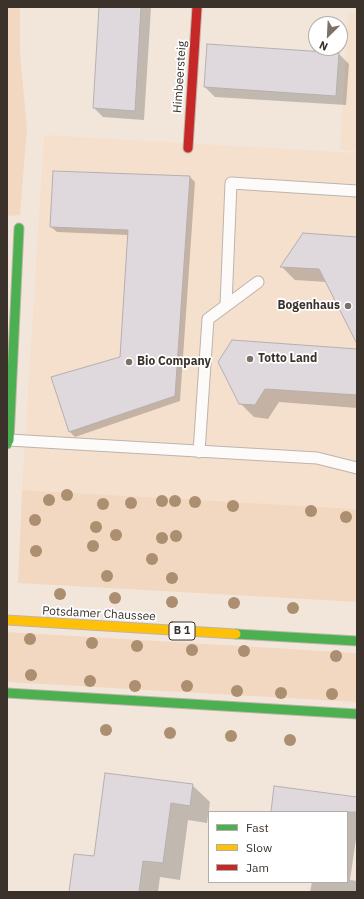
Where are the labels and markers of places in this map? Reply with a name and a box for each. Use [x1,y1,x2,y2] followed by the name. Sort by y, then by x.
[278,299,340,313] place label: Bogenhaus
[343,301,353,311] marker: Bogenhaus
[258,352,317,366] place label: Totto Land
[245,354,255,364] marker: Totto Land
[137,355,211,369] place label: Bio Company
[124,357,134,367] marker: Bio Company

